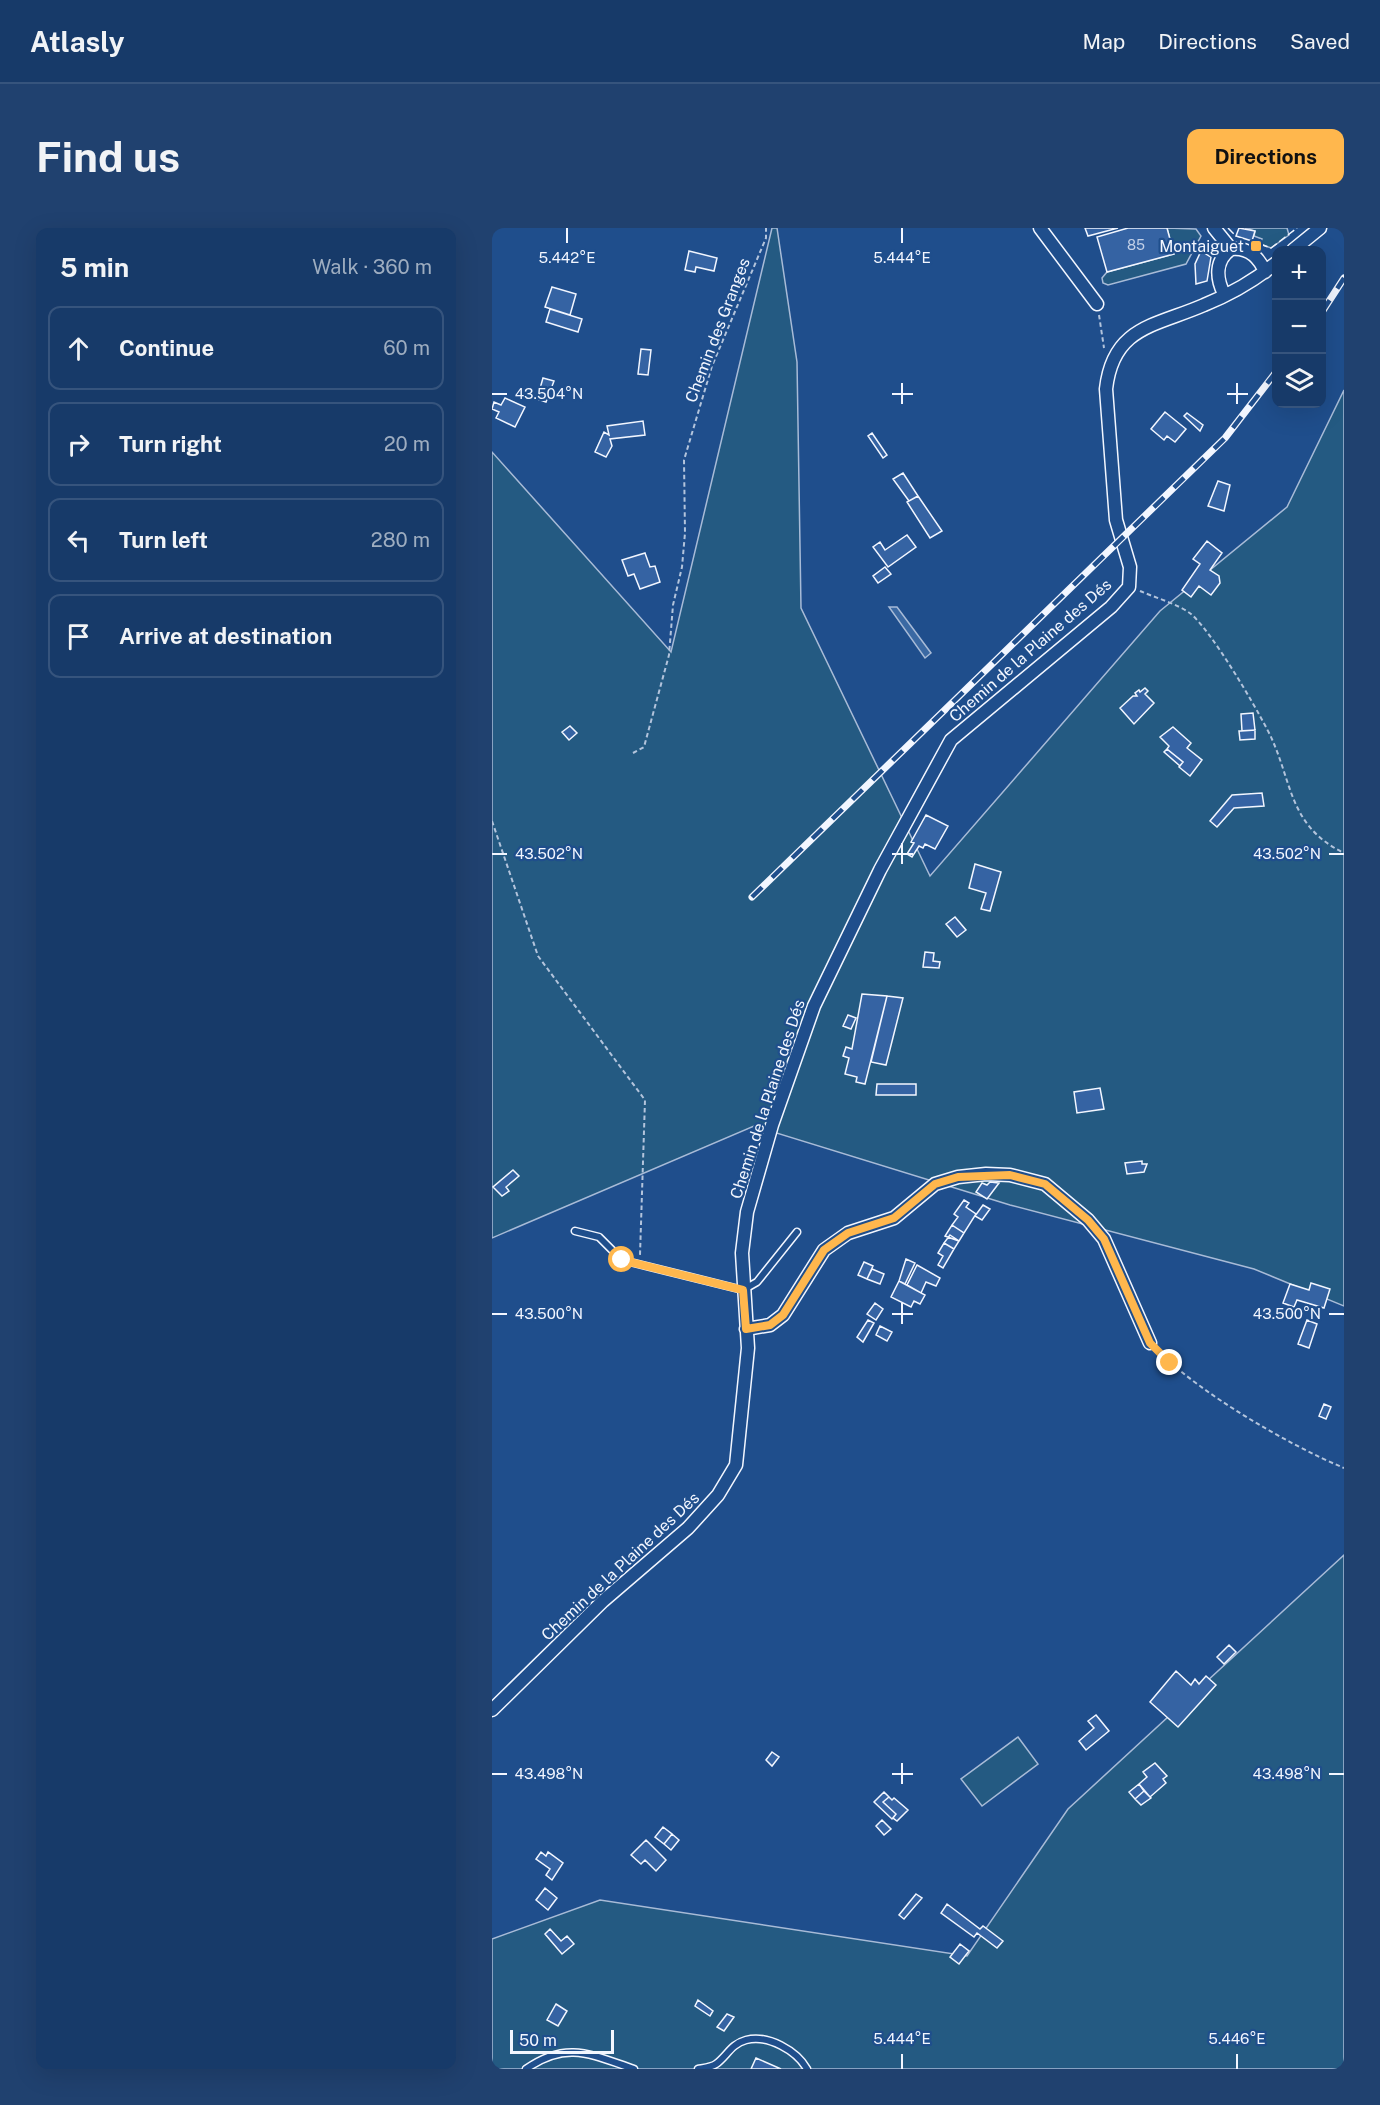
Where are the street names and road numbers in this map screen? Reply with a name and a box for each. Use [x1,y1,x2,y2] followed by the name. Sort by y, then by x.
[681,255,754,405] street label: Chemin des Granges
[945,575,1115,726] street label: Chemin de la Plaine des Dés
[726,997,809,1201] street label: Chemin de la Plaine des Dés
[538,1488,703,1644] street label: Chemin de la Plaine des Dés

